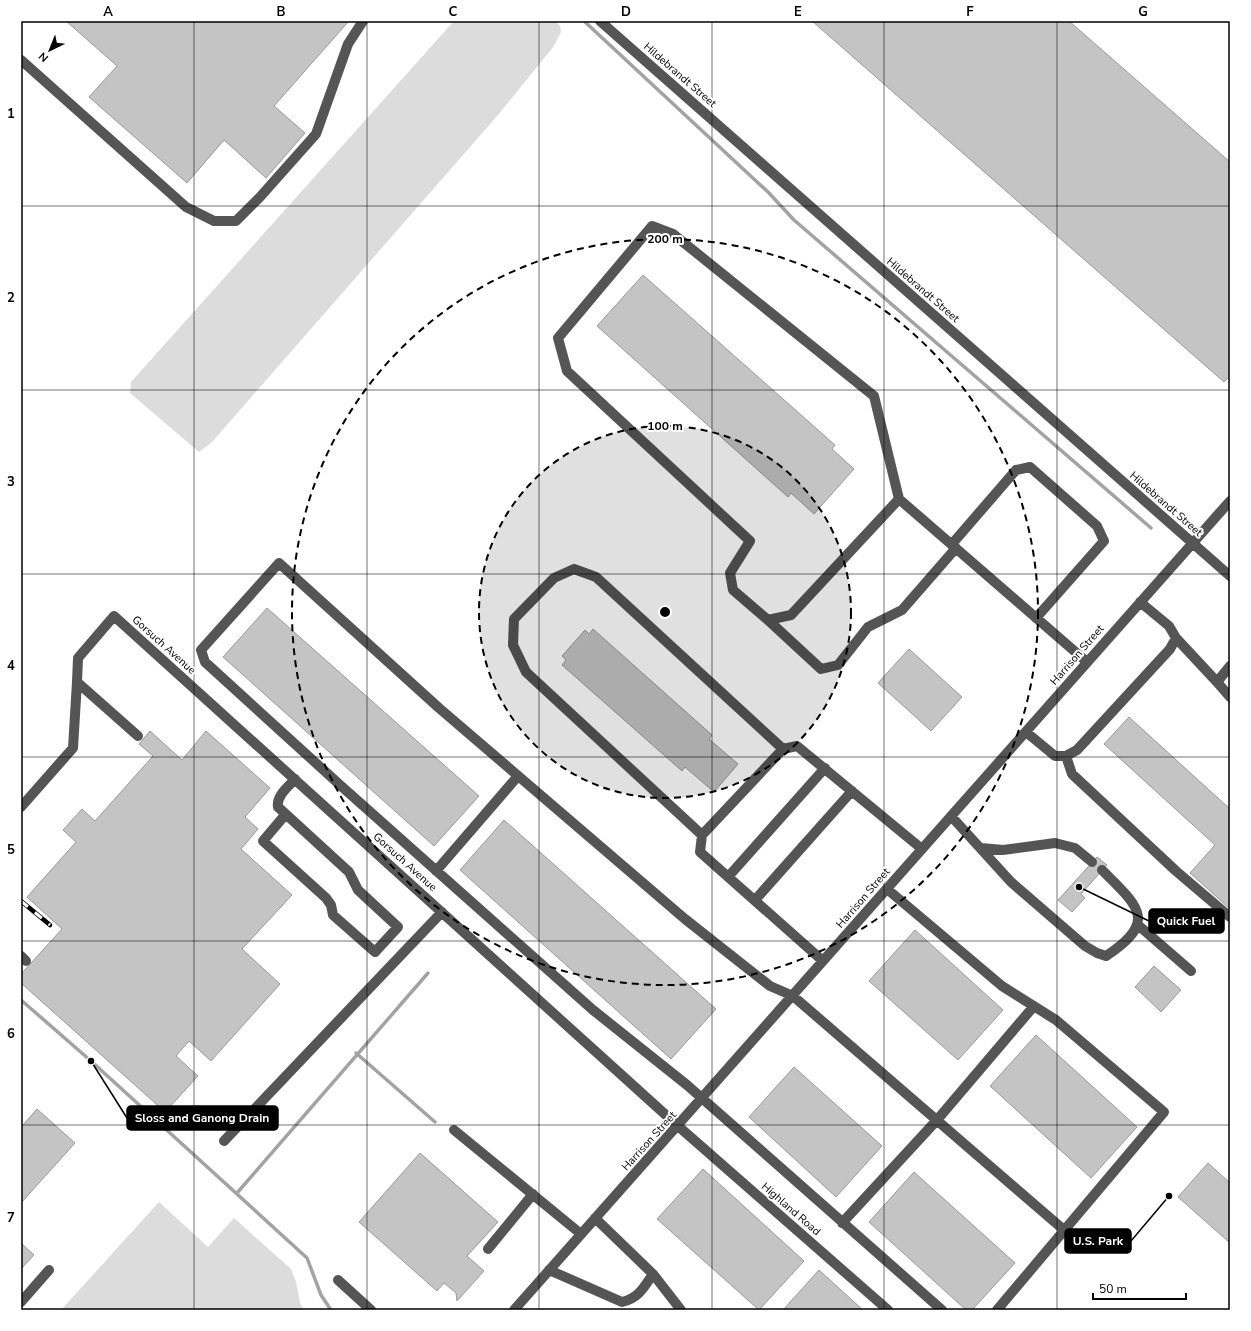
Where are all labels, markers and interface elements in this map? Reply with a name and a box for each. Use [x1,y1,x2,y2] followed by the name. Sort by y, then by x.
[103,3,113,21] text: A
[277,3,286,21] text: B
[449,3,458,21] text: C
[621,3,631,21] text: D
[794,3,802,21] text: E
[966,3,974,21] text: F
[1138,3,1148,21] text: G
[30,30,70,70] north arrow
[640,39,720,111] street label: Hildebrandt Street
[35,49,52,65] text: N
[7,105,15,123] text: 1
[647,231,683,247] text: 200 m
[883,254,963,326] street label: Hildebrandt Street
[7,289,15,307] text: 2
[647,418,683,434] text: 100 m
[1126,468,1206,540] street label: Hildebrandt Street
[7,473,15,491] text: 3
[658,605,672,619] centre of rings
[129,612,199,678] street label: Gorsuch Avenue
[1047,622,1107,688] street label: Harrison Street
[7,657,15,675] text: 4
[370,829,440,895] street label: Gorsuch Avenue
[7,841,15,859] text: 5
[833,865,893,931] street label: Harrison Street
[1149,909,1224,933] callout: Quick Fuel
[1157,913,1215,929] text: Quick Fuel
[7,1025,15,1043] text: 6
[127,1106,278,1130] callout: Sloss and Ganong Drain
[618,1108,680,1174] street label: Harrison Street
[135,1110,269,1126] text: Sloss and Ganong Drain
[758,1179,824,1239] street label: Highland Road
[7,1209,15,1227] text: 7
[1065,1229,1131,1253] callout: U.S. Park
[1073,1233,1124,1249] text: U.S. Park
[1093,1275,1186,1301] scale bar
[1099,1281,1127,1297] text: 50 m

